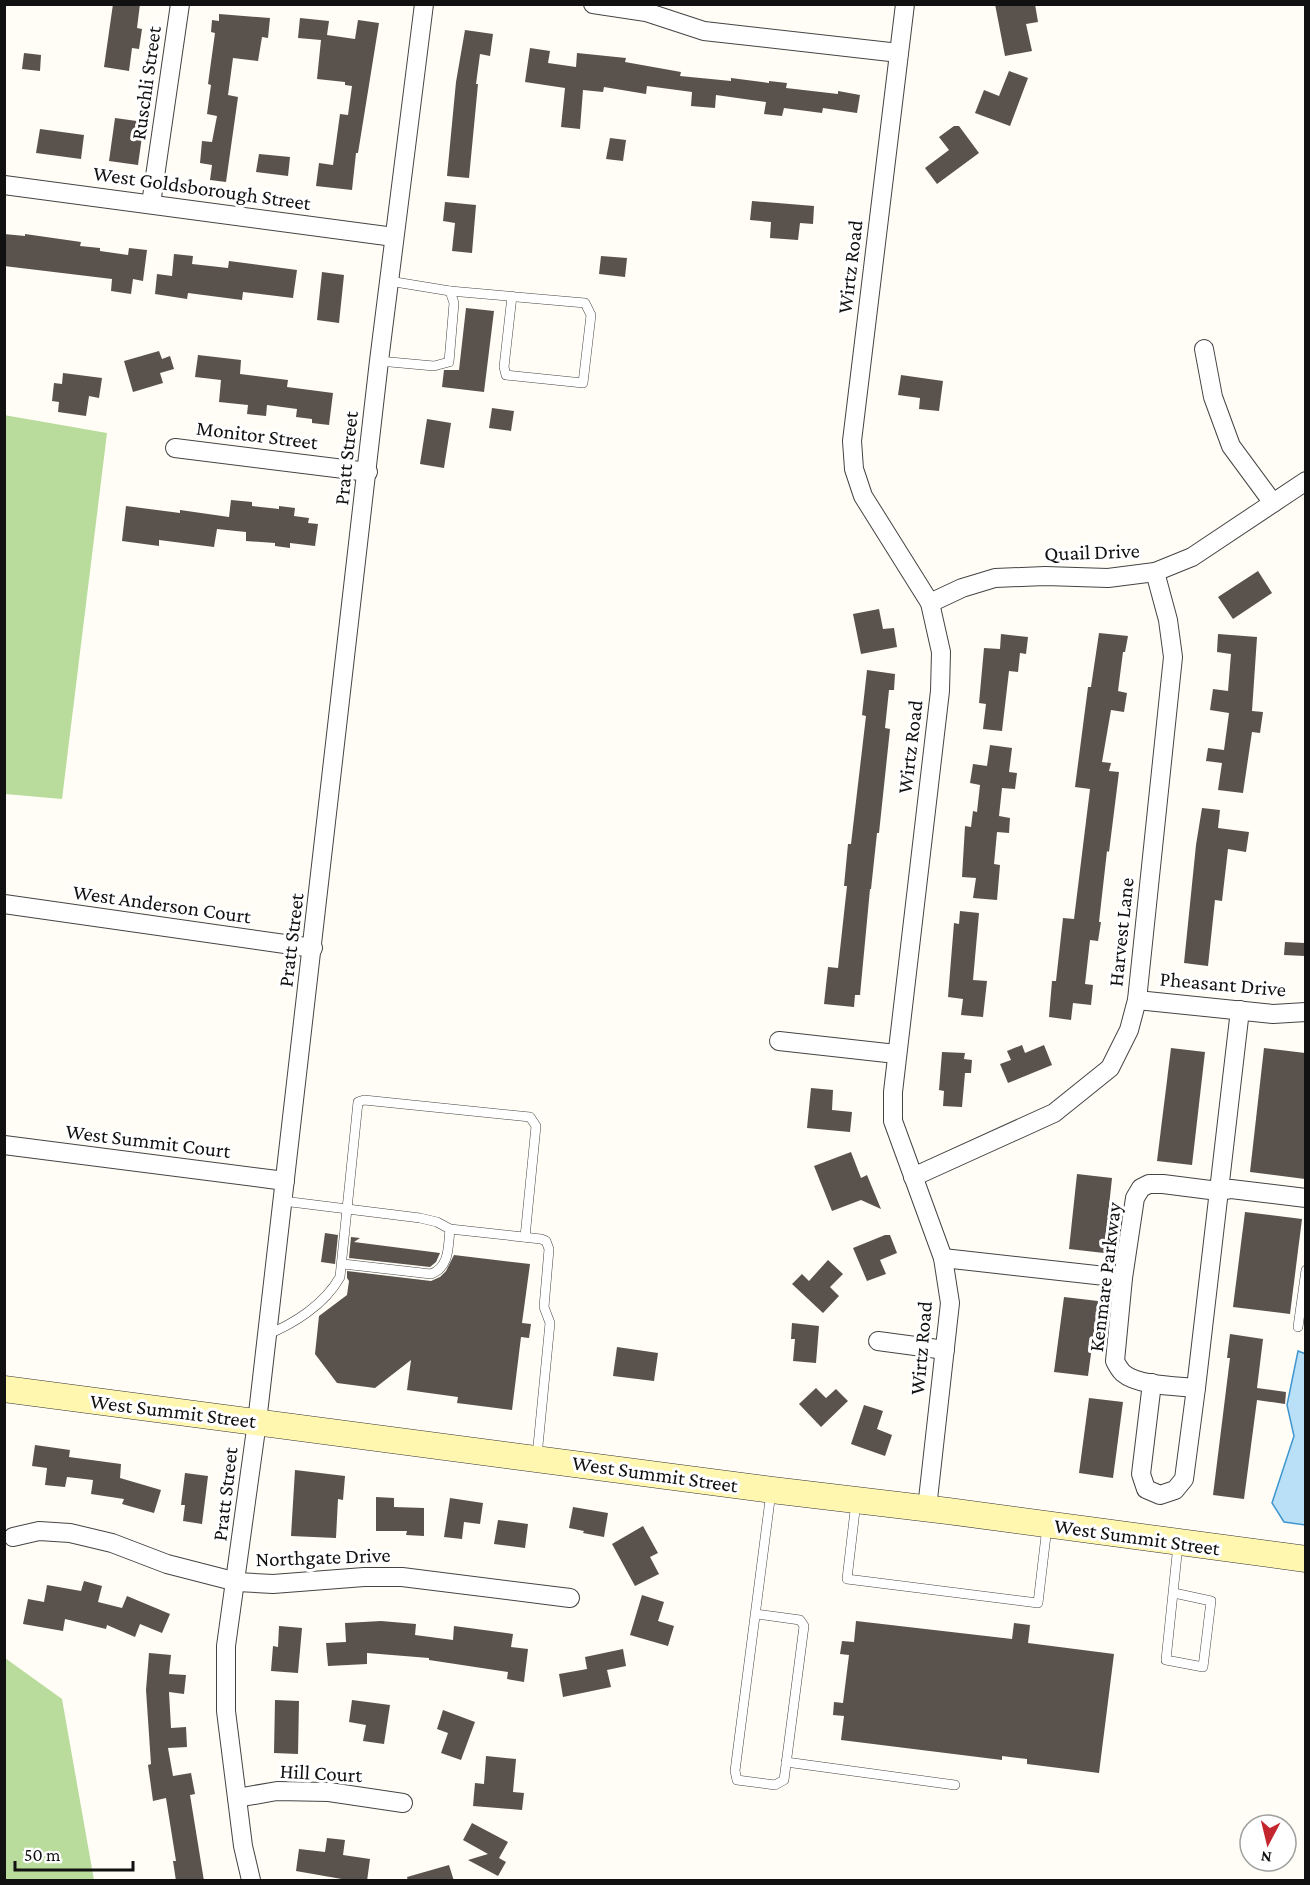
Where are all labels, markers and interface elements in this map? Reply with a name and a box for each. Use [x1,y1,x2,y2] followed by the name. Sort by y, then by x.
[126,23,166,142] street label: Ruschli Street
[92,161,313,215] street label: West Goldsborough Street
[832,219,868,315] street label: Wirtz Road
[329,409,363,506] street label: Pratt Street
[195,416,320,454] street label: Monitor Street
[1044,538,1140,566] street label: Quail Drive
[892,699,928,795] street label: Wirtz Road
[1103,876,1139,988] street label: Harvest Lane
[71,880,254,929] street label: West Anderson Court
[273,891,309,988] street label: Pratt Street
[1159,967,1287,1001] street label: Pheasant Drive
[64,1119,233,1163] street label: West Summit Court
[1084,1200,1126,1353] street label: Kenmare Parkway
[905,1300,937,1396] street label: Wirtz Road
[89,1389,258,1433] street label: West Summit Street
[207,1445,243,1542] street label: Pratt Street
[571,1450,740,1498] street label: West Summit Street
[1053,1513,1222,1561] street label: West Summit Street
[255,1543,391,1571] street label: Northgate Drive
[279,1759,364,1787] street label: Hill Court
[1238,1813,1298,1873] north arrow
[15,1834,134,1872] scale bar
[24,1845,61,1865] text: 50 m
[1260,1848,1273,1866] text: N

